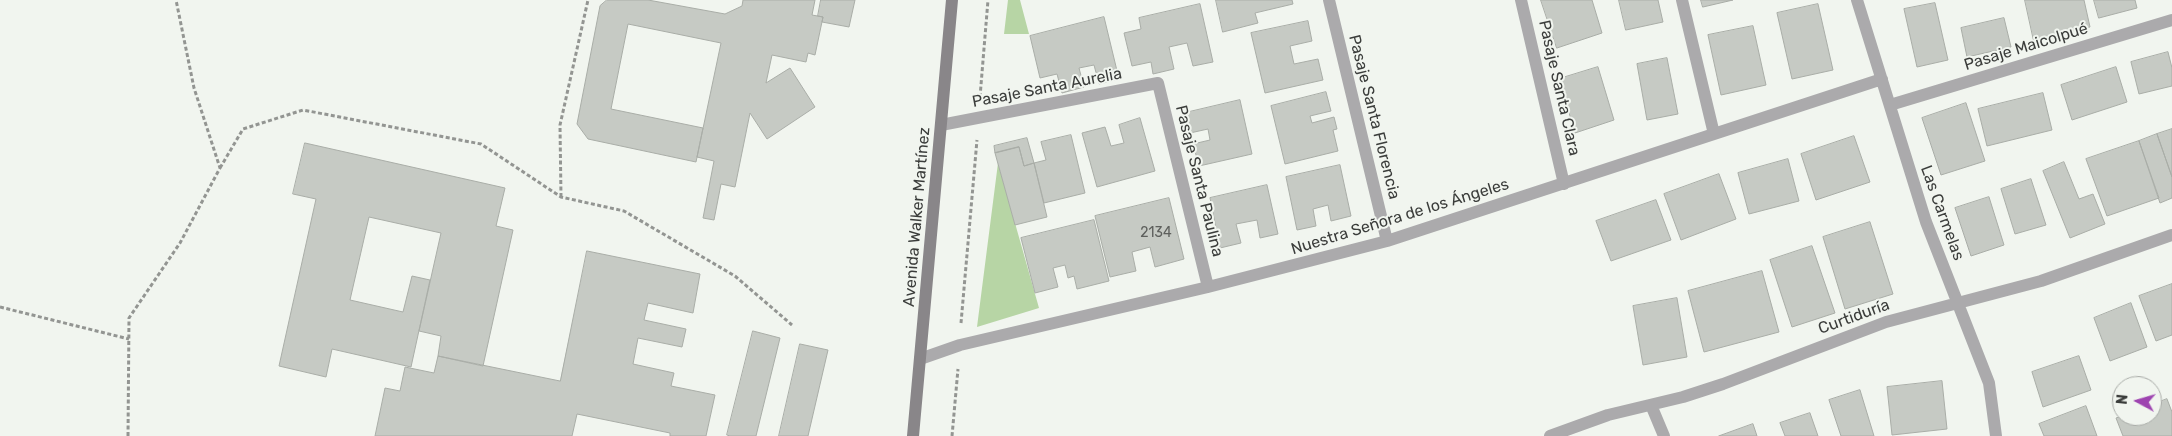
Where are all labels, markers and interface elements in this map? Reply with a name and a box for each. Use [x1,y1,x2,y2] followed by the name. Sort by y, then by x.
[1534,18,1584,158] street label: Pasaje Santa Clara
[1962,19,2090,75] street label: Pasaje Maicolpué
[1344,33,1404,201] street label: Pasaje Santa Florencia
[970,64,1124,112] street label: Pasaje Santa Aurelia
[1171,103,1227,259] street label: Pasaje Santa Paulina
[900,126,934,308] street label: Avenida Walker Martínez
[1916,163,1968,263] street label: Las Carmelas
[1289,175,1511,259] street label: Nuestra Señora de los Ángeles
[1140,225,1172,241] house number: 2134
[1816,295,1892,339] street label: Curtiduría
[2112,376,2162,426] north arrow
[2114,394,2132,405] text: N

